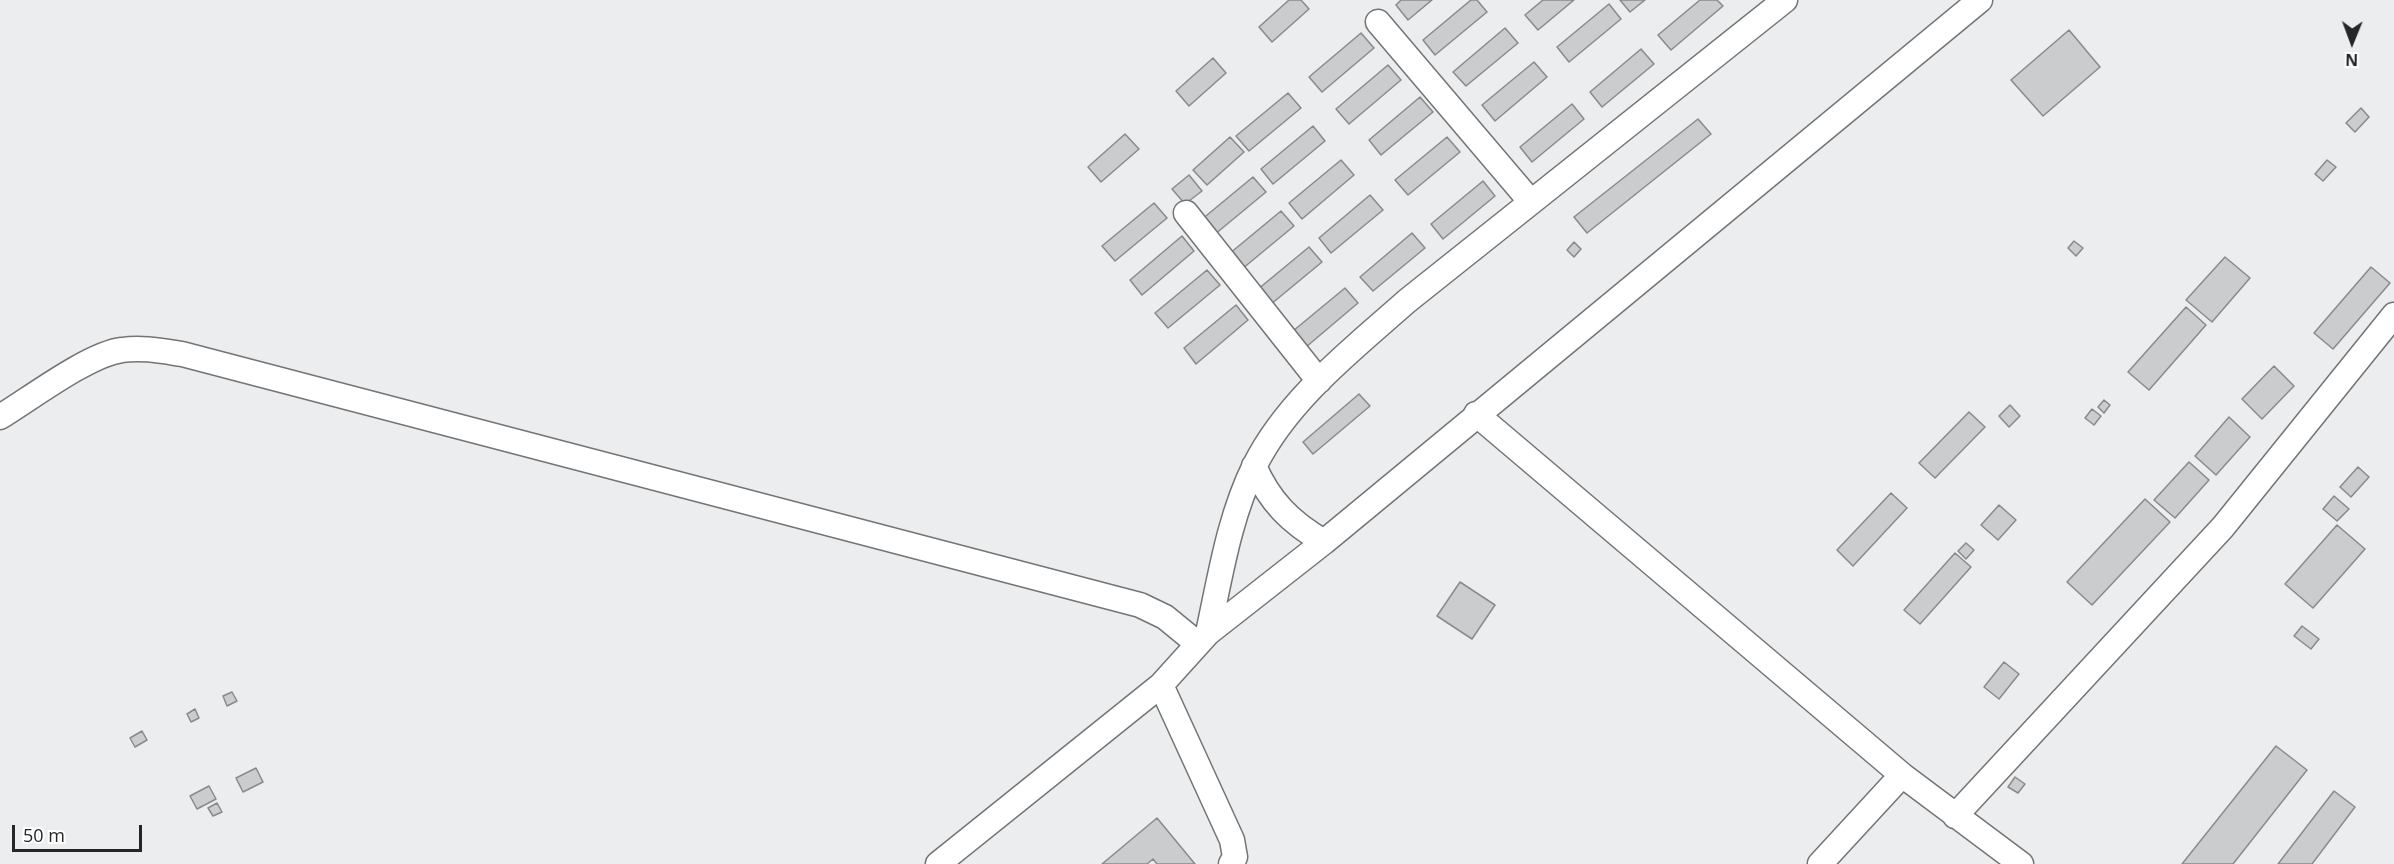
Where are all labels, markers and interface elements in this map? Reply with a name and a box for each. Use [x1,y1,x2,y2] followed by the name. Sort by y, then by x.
[2322,12,2382,72] north arrow
[2345,49,2358,71] text: N
[15,813,146,851] scale bar
[23,823,65,847] text: 50 m

